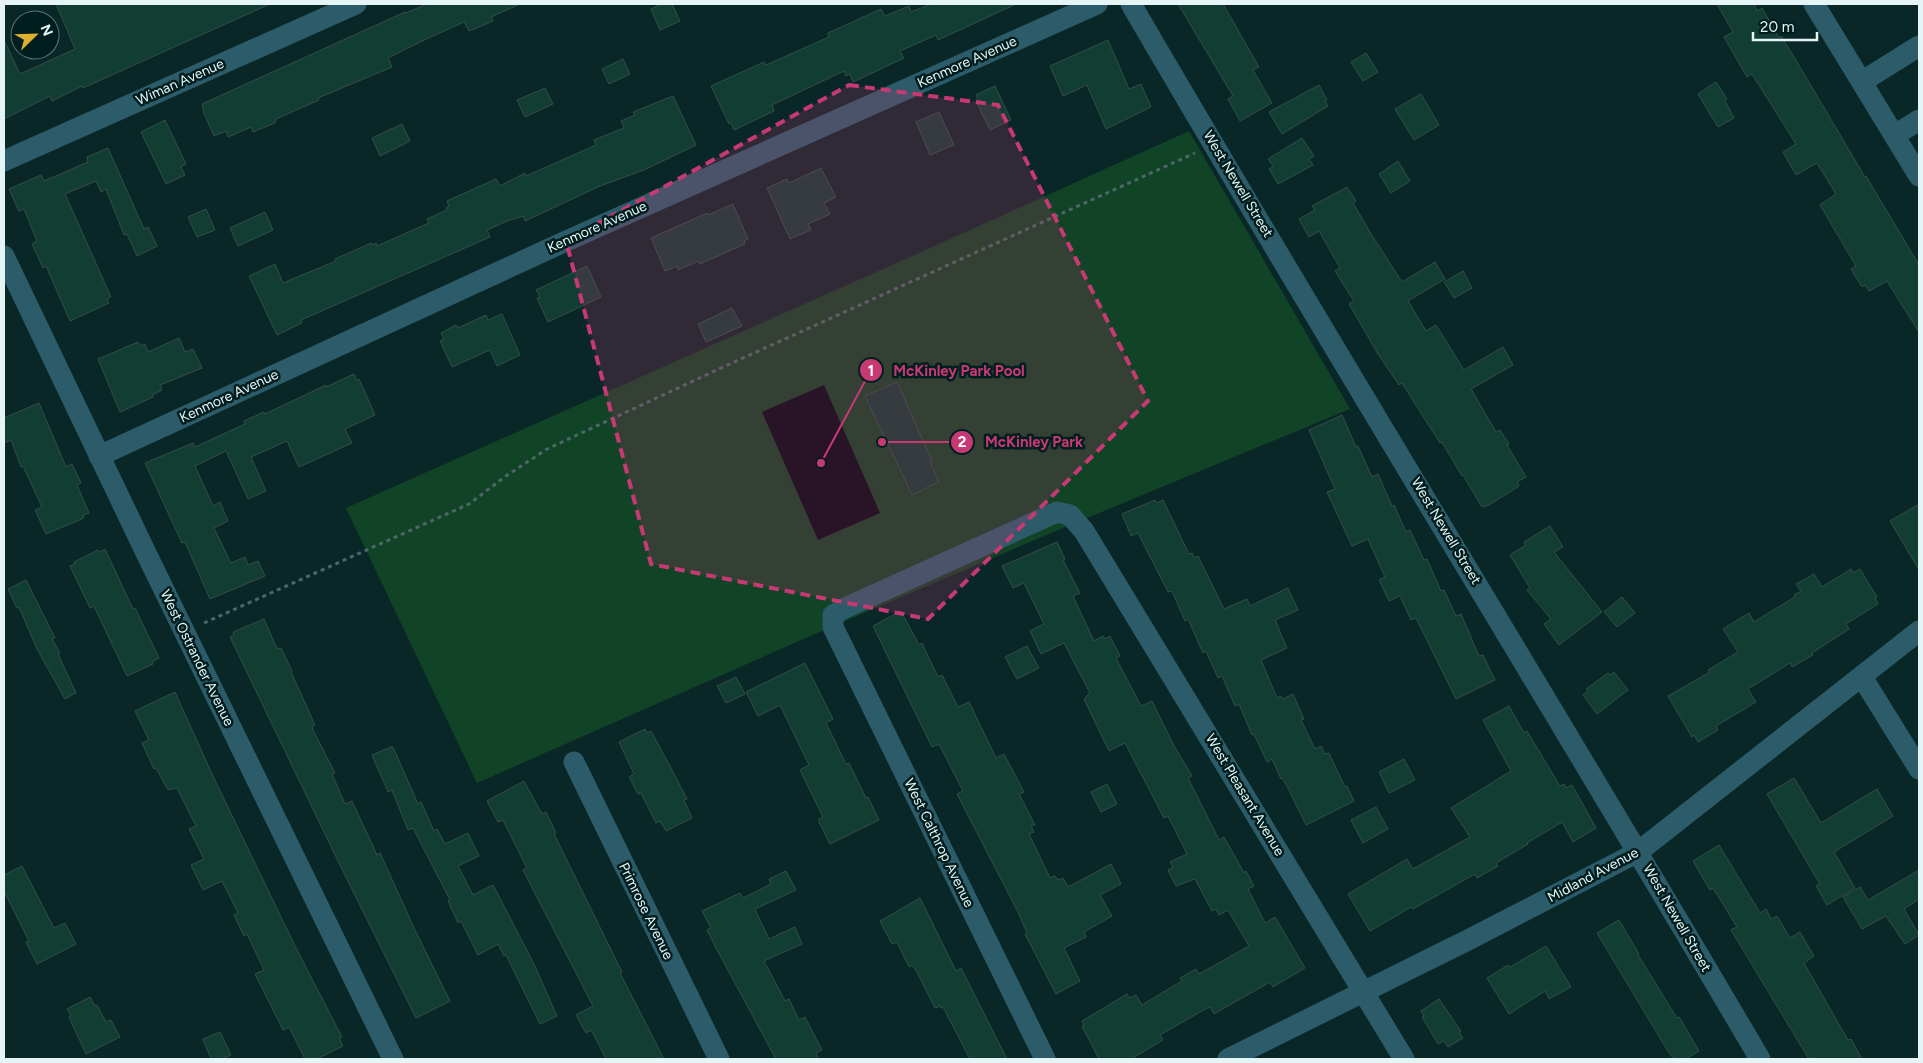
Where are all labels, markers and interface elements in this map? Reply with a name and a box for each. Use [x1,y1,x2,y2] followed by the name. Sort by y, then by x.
[10,10,60,60] north arrow
[1753,10,1817,42] scale bar
[1760,18,1794,36] text: 20 m
[37,22,56,38] text: N
[915,32,1020,92] street label: Kenmore Avenue
[133,55,227,109] street label: Wiman Avenue
[1199,128,1277,240] street label: West Newell Street
[545,197,650,257] street label: Kenmore Avenue
[858,355,1035,385] callout: McKinley Park Pool
[868,362,874,380] text: 1
[893,362,1025,380] text: McKinley Park Pool
[177,366,281,426] street label: Kenmore Avenue
[950,427,1093,457] callout: McKinley Park
[958,433,967,451] text: 2
[985,433,1083,451] text: McKinley Park
[1407,475,1485,587] street label: West Newell Street
[157,587,238,729] street label: West Ostrander Avenue
[1202,731,1288,859] street label: West Pleasant Avenue
[900,776,978,910] street label: West Calthrop Avenue
[1545,844,1642,906] street label: Midland Avenue
[615,860,677,963] street label: Primrose Avenue
[1639,861,1715,975] street label: West Newell Street

